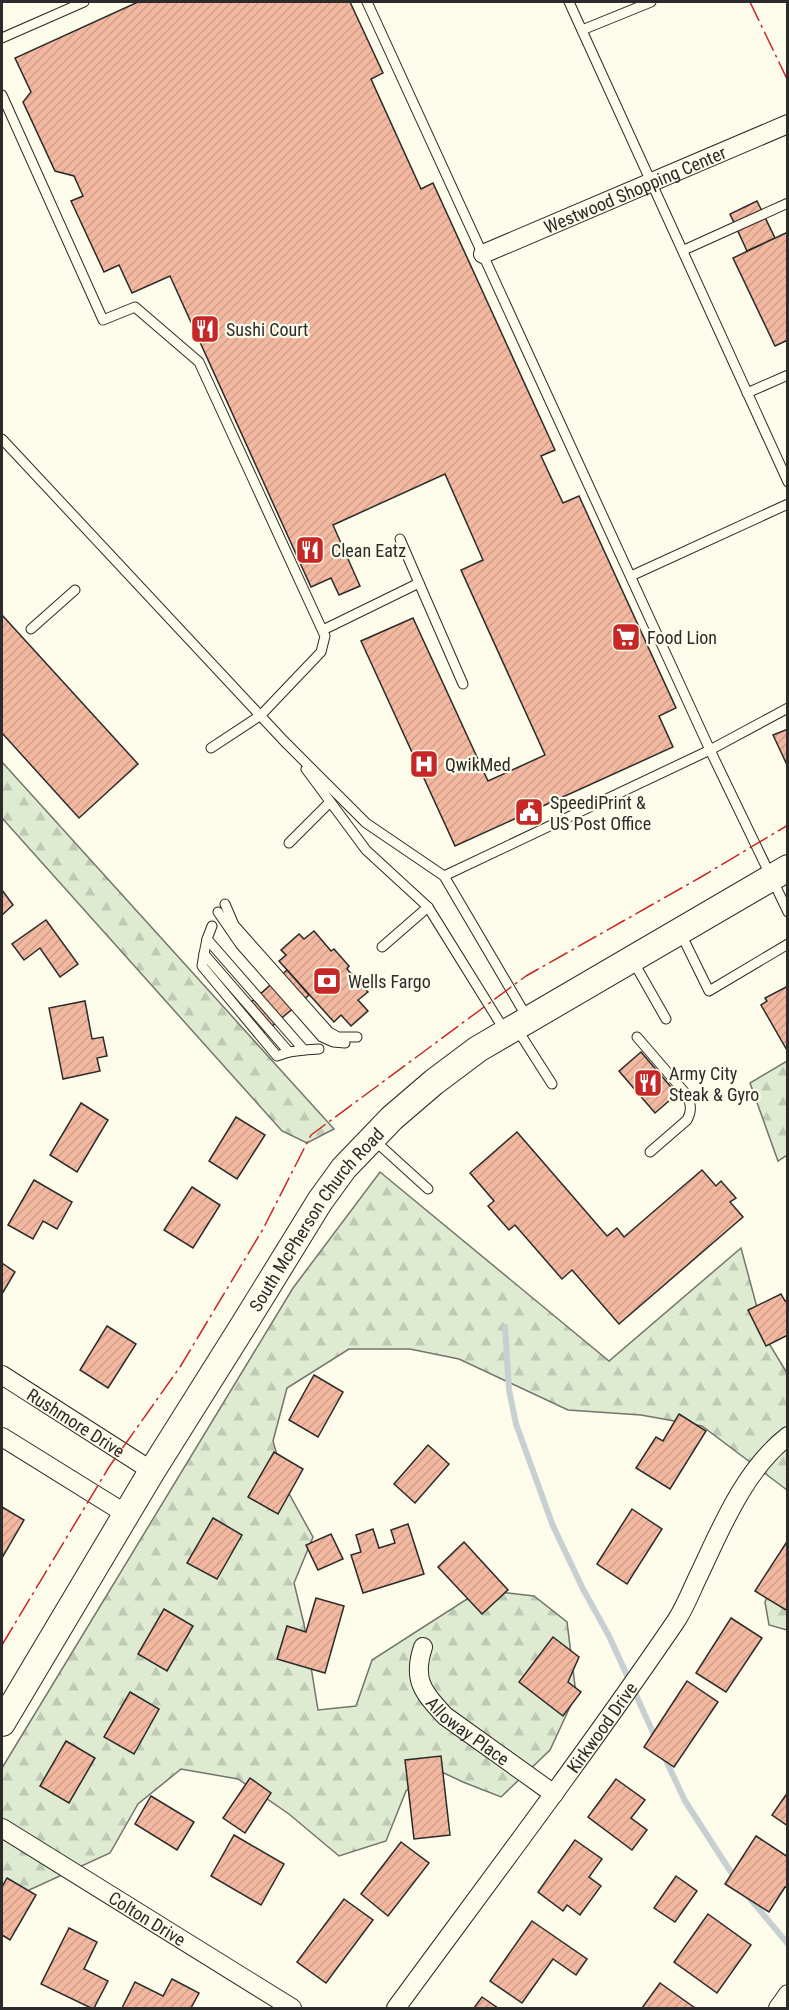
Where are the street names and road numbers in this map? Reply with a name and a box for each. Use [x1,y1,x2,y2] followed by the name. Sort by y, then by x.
[541,141,729,237] street label: Westwood Shopping Center
[244,1123,388,1315] street label: South McPherson Church Road
[23,1384,129,1461] street label: Rushmore Drive
[562,1678,641,1777] street label: Kirkwood Drive
[422,1692,513,1769] street label: Alloway Place
[105,1886,190,1950] street label: Colton Drive

